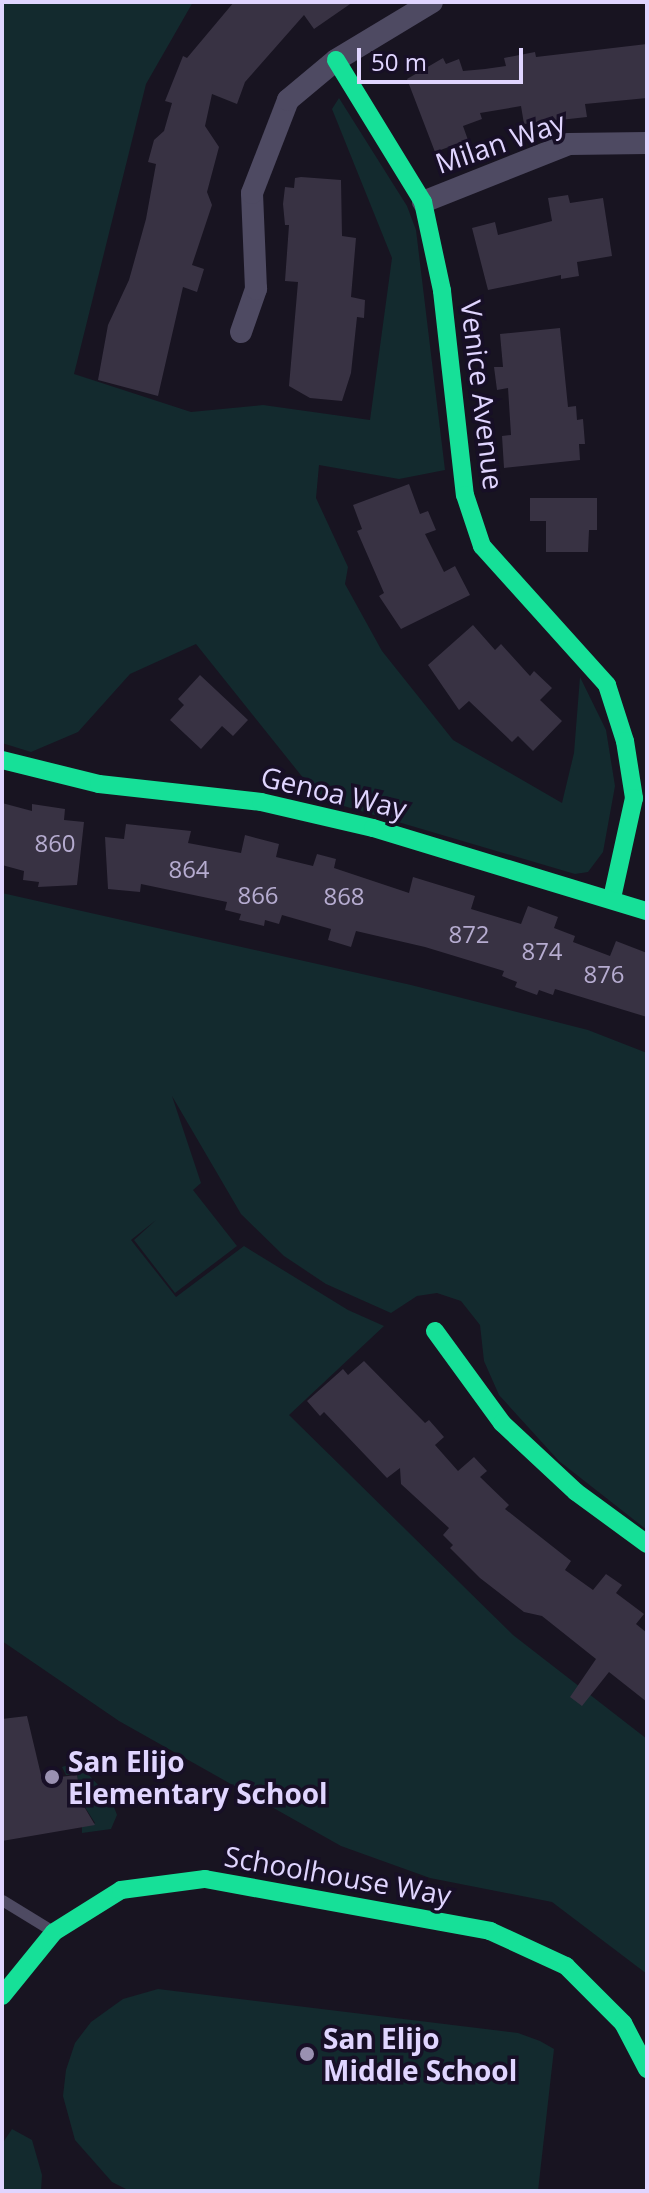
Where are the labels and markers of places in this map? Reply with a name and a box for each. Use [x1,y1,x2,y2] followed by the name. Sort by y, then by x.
[68,1744,328,1810] place label: San Elijo Elementary School
[43,1768,61,1786] marker: San Elijo Elementary School
[323,2021,517,2087] place label: San Elijo Middle School
[298,2045,316,2063] marker: San Elijo Middle School

